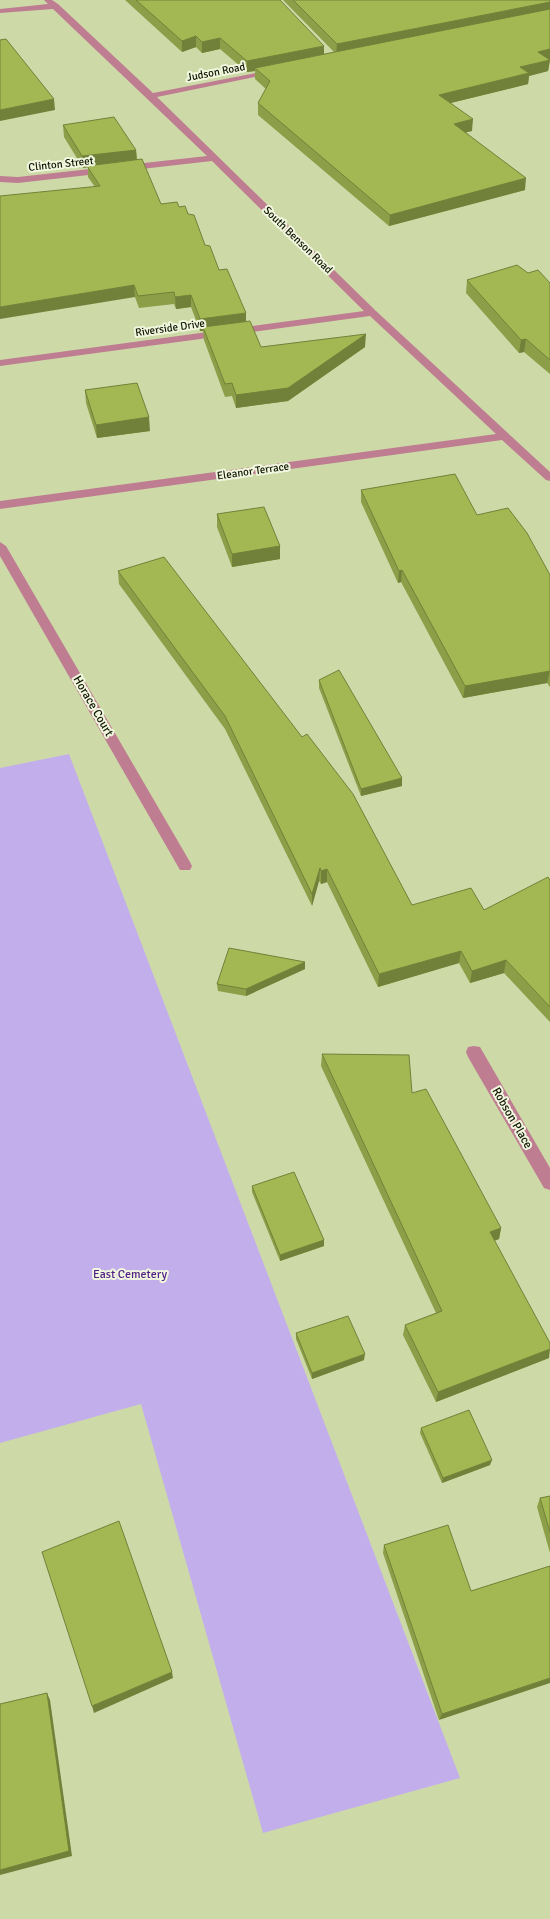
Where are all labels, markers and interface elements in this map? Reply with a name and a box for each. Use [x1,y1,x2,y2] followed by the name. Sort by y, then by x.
[186,60,246,84] street label: Judson Road
[28,154,94,174] street label: Clinton Street
[261,204,335,276] street label: South Benson Road
[134,317,206,339] street label: Riverside Drive
[216,459,290,483] street label: Eleanor Terrace
[70,673,116,739] street label: Horace Court
[488,1085,536,1151] street label: Robson Place
[93,1267,167,1282] park label: East Cemetery

